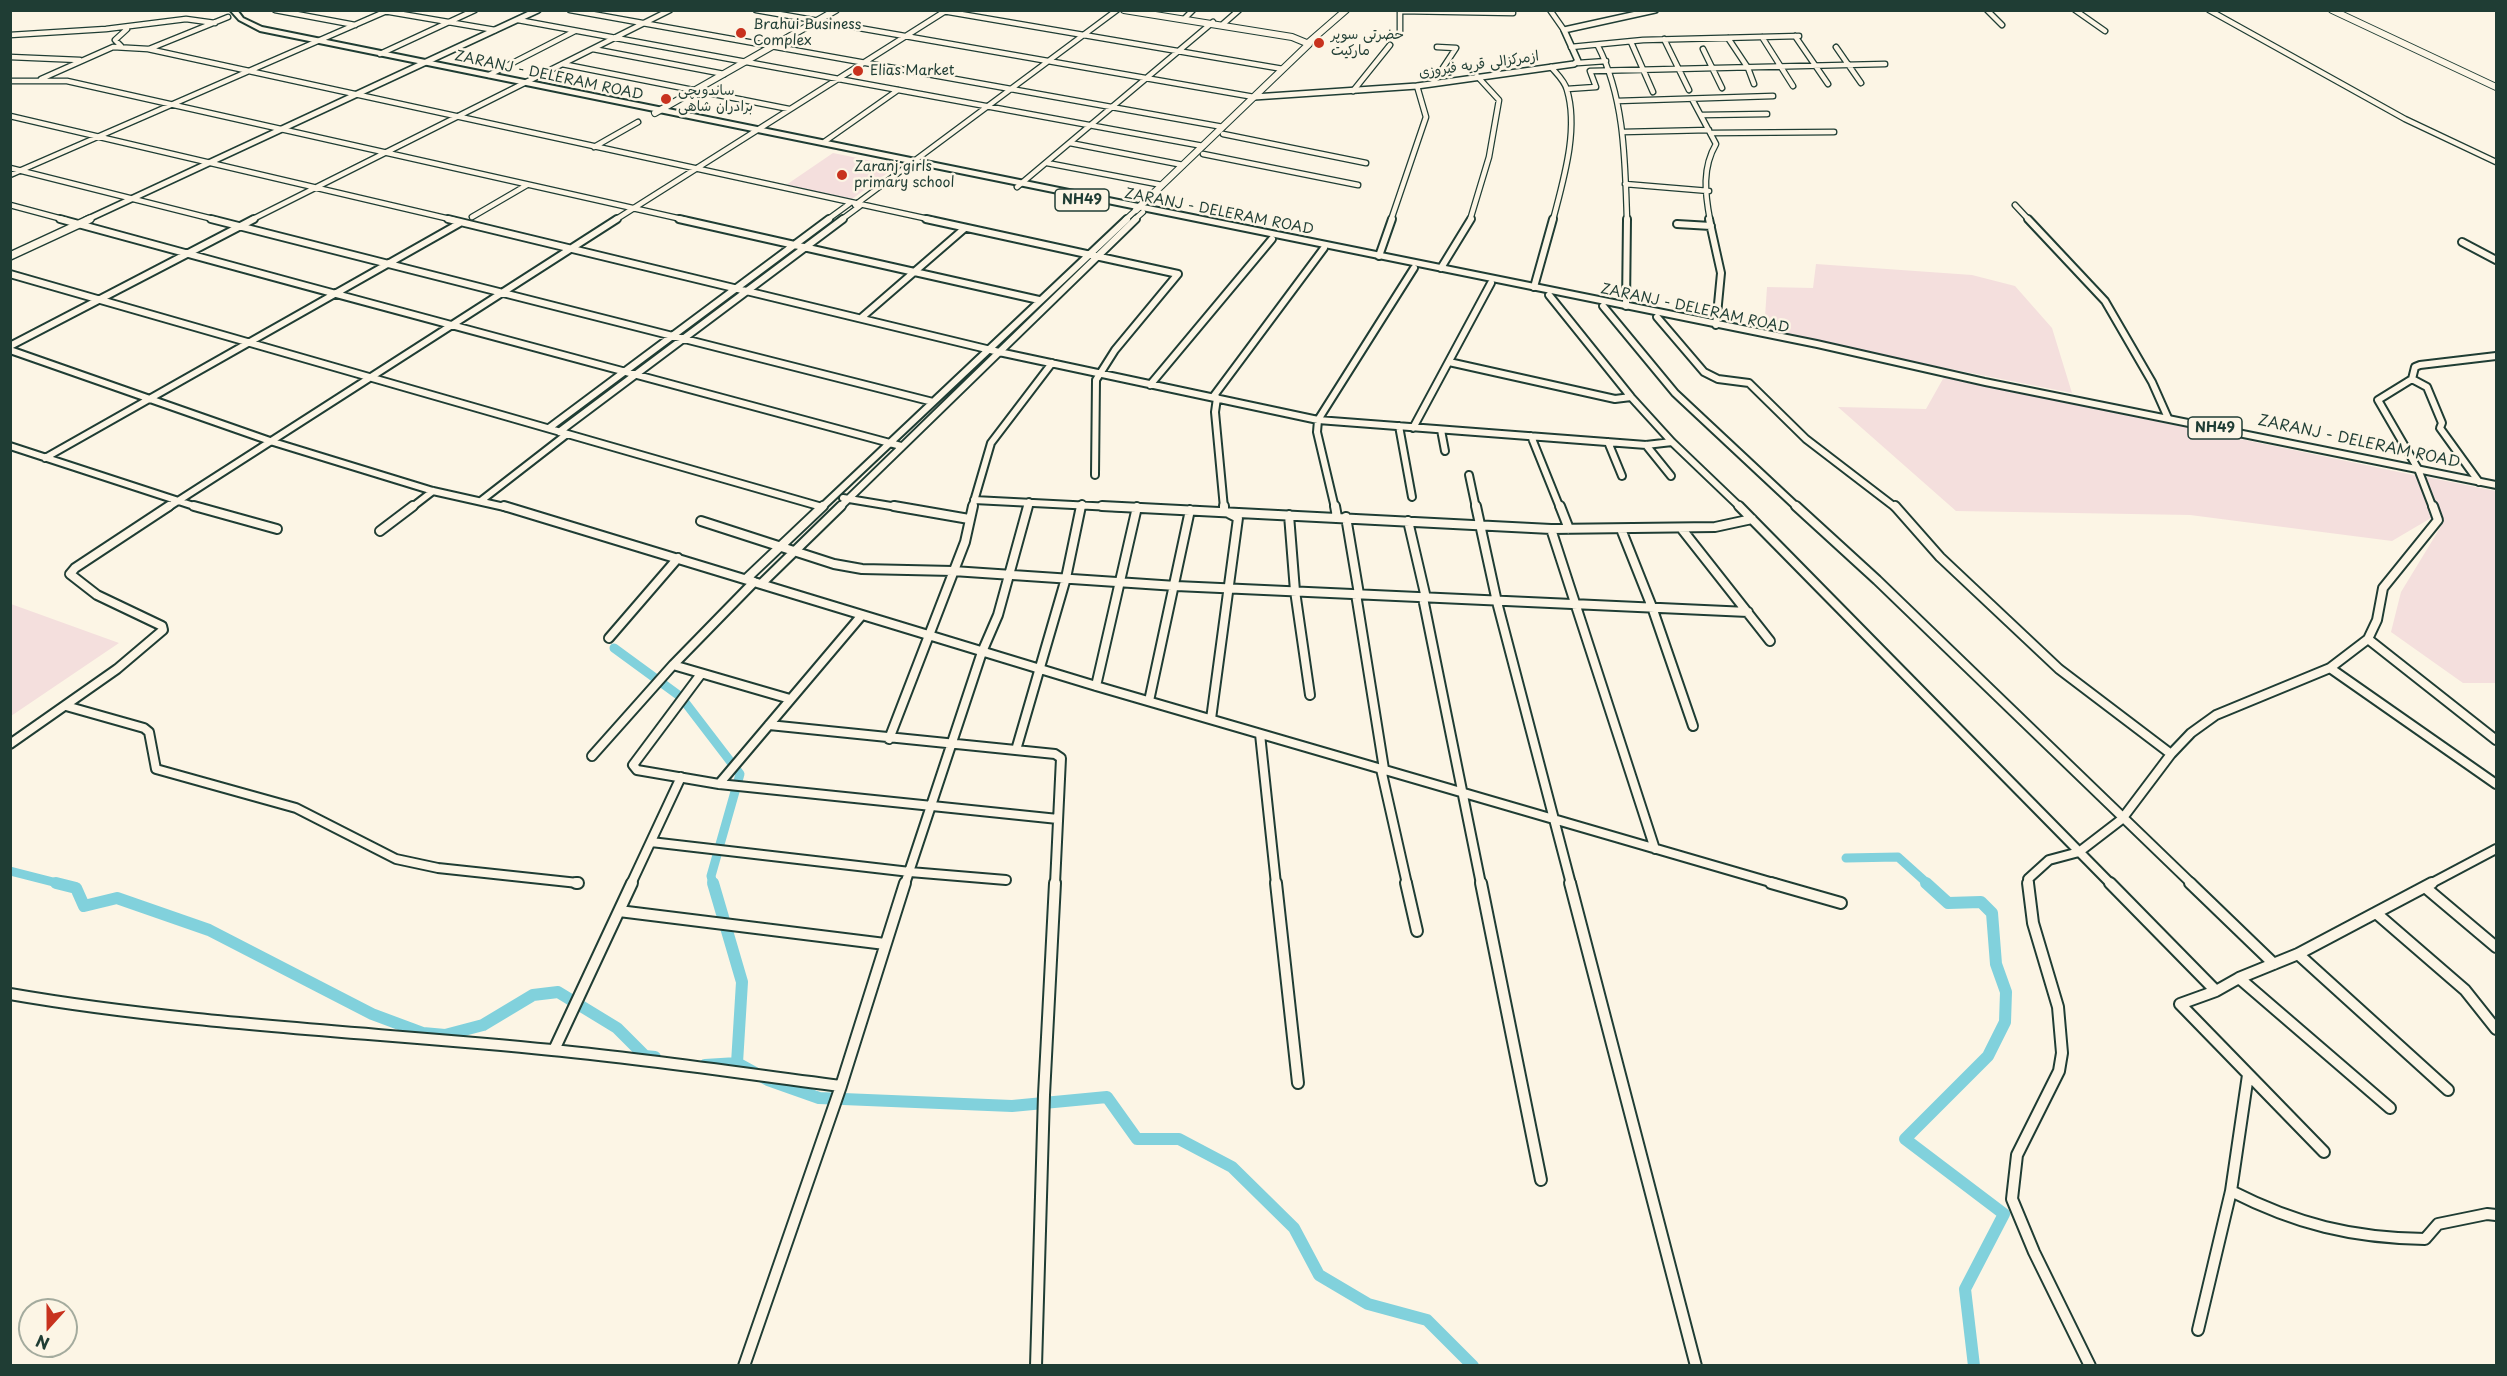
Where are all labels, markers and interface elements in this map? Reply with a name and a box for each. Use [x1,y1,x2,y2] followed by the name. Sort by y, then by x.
[753,17,861,50] place label: Brahui Business Complex
[734,26,748,40] marker: Brahui Business Complex
[1331,27,1404,60] place label: حضرتی سوپر مارکیت
[1312,36,1326,50] marker: حضرتی سوپر مارکیت
[453,48,645,104] street label: ZARANJ - DELERAM ROAD
[1418,48,1540,82] street label: ازمرکزالی قریه فیروزی
[870,63,955,79] place label: Elias Market
[851,64,865,78] marker: Elias Market
[678,83,753,116] place label: ساندویچی برادران شاهی
[659,92,673,106] marker: ساندویچی برادران شاهی
[854,159,955,192] place label: Zaranj girls primary school
[835,168,849,182] marker: Zaranj girls primary school
[1123,185,1315,239] street label: ZARANJ - DELERAM ROAD
[1055,189,1109,211] road number: NH49
[1599,281,1791,337] street label: ZARANJ - DELERAM ROAD
[2256,412,2462,472] street label: ZARANJ - DELERAM ROAD
[2188,417,2242,439] road number: NH49
[18,1298,78,1358] north arrow
[32,1329,52,1356] text: N

